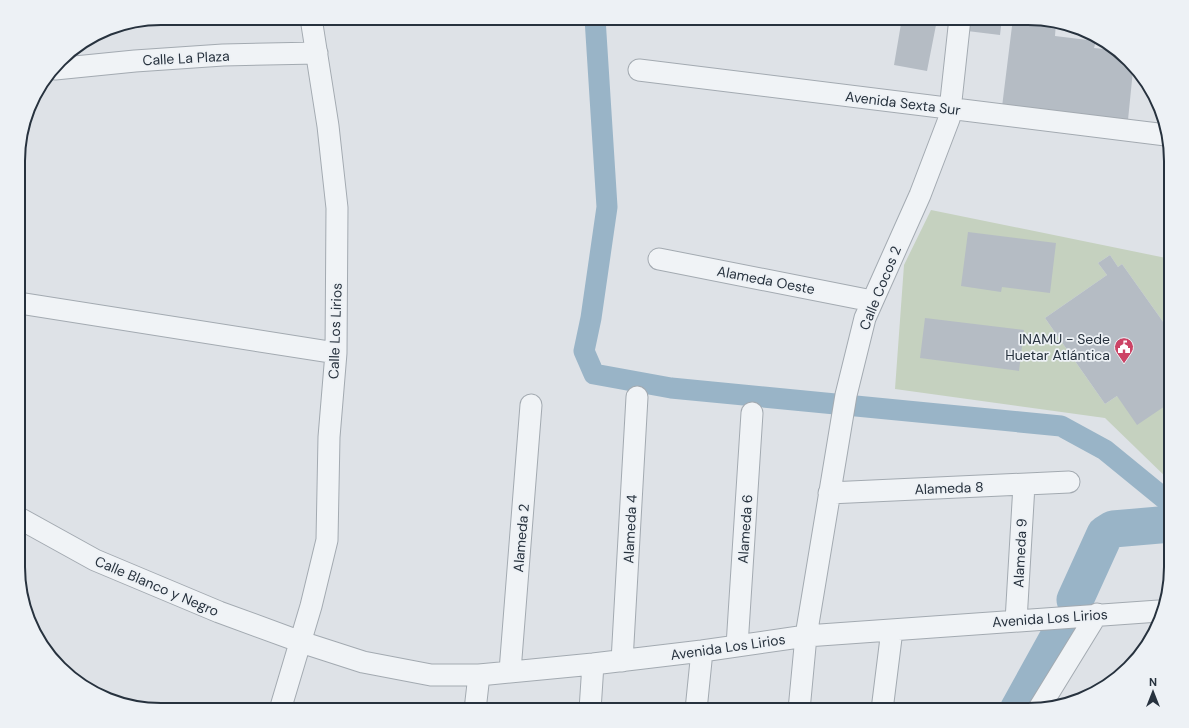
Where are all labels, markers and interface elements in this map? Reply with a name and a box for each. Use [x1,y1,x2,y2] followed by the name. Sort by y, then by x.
[142,47,230,69] street label: Calle La Plaza
[844,87,962,119] street label: Avenida Sexta Sur
[855,243,905,333] street label: Calle Cocos 2
[716,262,817,298] street label: Alameda Oeste
[324,283,346,379] street label: Calle Los Lirios
[1005,330,1110,364] place label: INAMU - Sede Huetar Atlántica
[1113,336,1135,364] public building icon: INAMU - Sede Huetar Atlántica
[914,478,984,498] street label: Alameda 8
[619,494,641,564] street label: Alameda 4
[734,494,756,564] street label: Alameda 6
[509,503,533,573] street label: Alameda 2
[1009,518,1031,588] street label: Alameda 9
[92,552,222,620] street label: Calle Blanco y Negro
[992,605,1108,631] street label: Avenida Los Lirios
[669,630,787,664] street label: Avenida Los Lirios
[1133,672,1173,712] north arrow
[1149,675,1157,689] text: N

